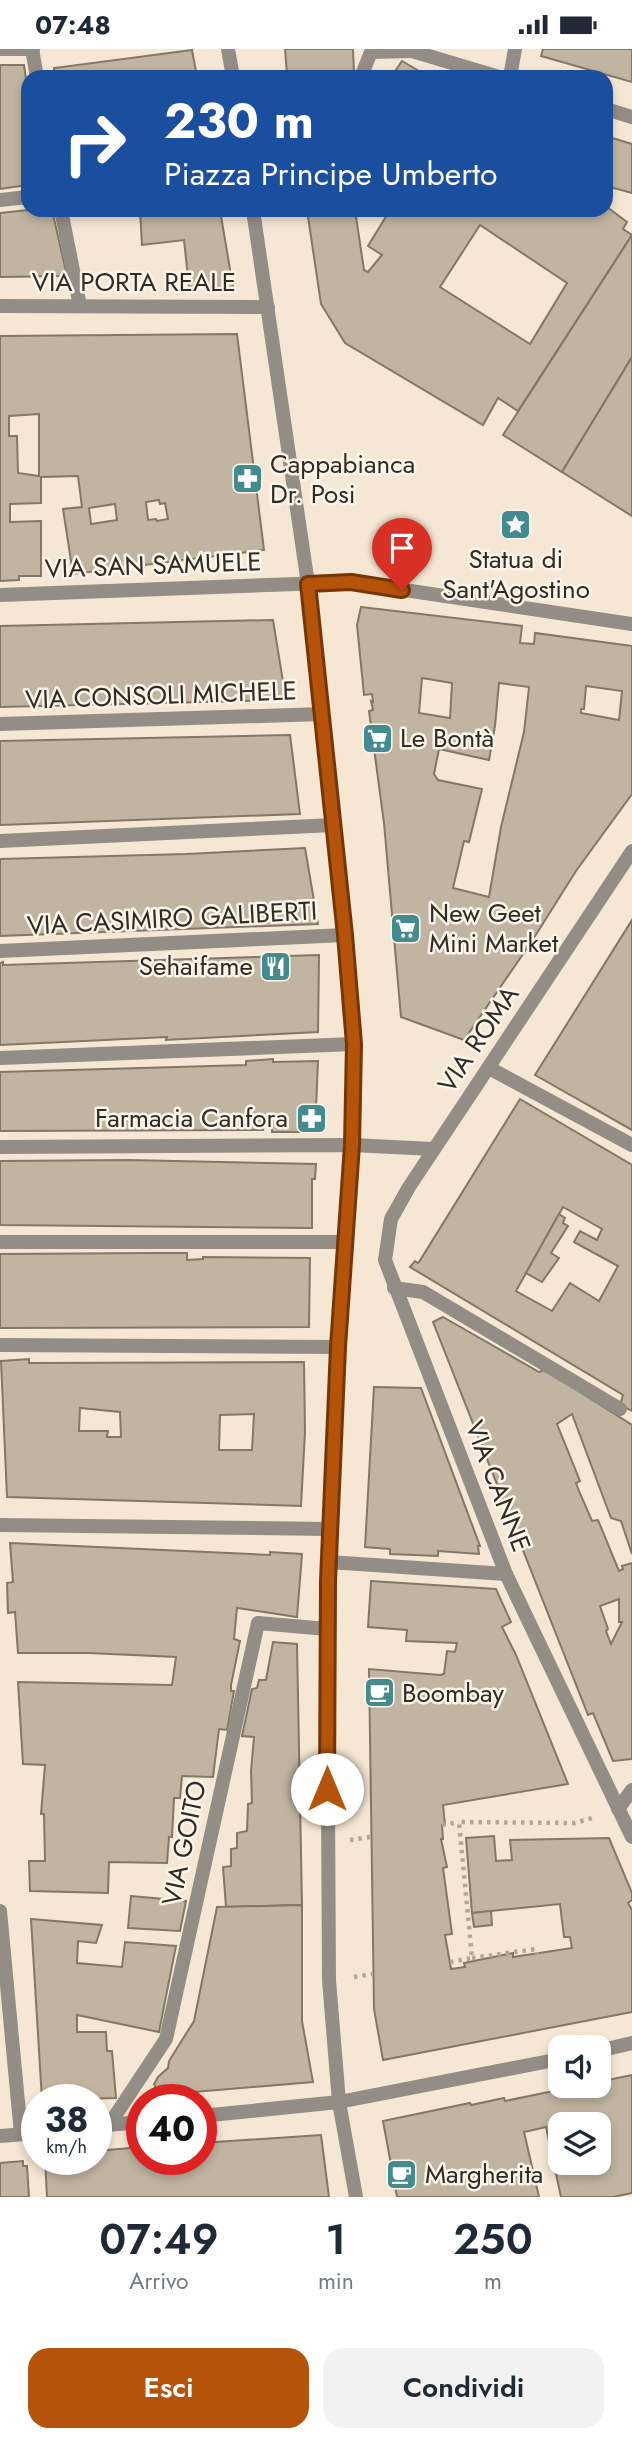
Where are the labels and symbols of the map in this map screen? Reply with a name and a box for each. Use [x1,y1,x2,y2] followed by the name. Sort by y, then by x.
[32,263,236,301] street label: VIA PORTA REALE
[270,445,415,513] place label: Cappabianca Dr. Posi
[230,462,264,496] pharmacy icon: Cappabianca Dr. Posi
[499,507,533,541] place icon: Statua di Sant'Agostino
[372,518,432,590] pin
[442,540,590,608] place label: Statua di Sant'Agostino
[44,542,262,588] street label: VIA SAN SAMUELE
[25,671,297,719] street label: VIA CONSOLI MICHELE
[400,719,494,757] place label: Le Bontà
[360,721,394,755] supermarket icon: Le Bontà
[26,891,318,945] street label: VIA CASIMIRO GALIBERTI
[429,894,559,962] place label: New Geet Mini Market
[389,911,423,945] supermarket icon: New Geet Mini Market
[139,947,253,985] place label: Sehaifame
[259,949,293,983] restaurant icon: Sehaifame
[428,977,528,1100] street label: VIA ROMA
[95,1099,288,1137] place label: Farmacia Canfora
[294,1101,328,1135] pharmacy icon: Farmacia Canfora
[456,1415,540,1557] street label: VIA CANNE
[402,1674,504,1712] place label: Boombay
[362,1676,396,1710] cafe icon: Boombay
[290,1752,364,1826] position arrow
[152,1777,216,1909] street label: VIA GOITO
[126,2084,217,2175] speed limit sign: 40
[425,2155,543,2193] place label: Margherita
[385,2157,419,2191] cafe icon: Margherita

